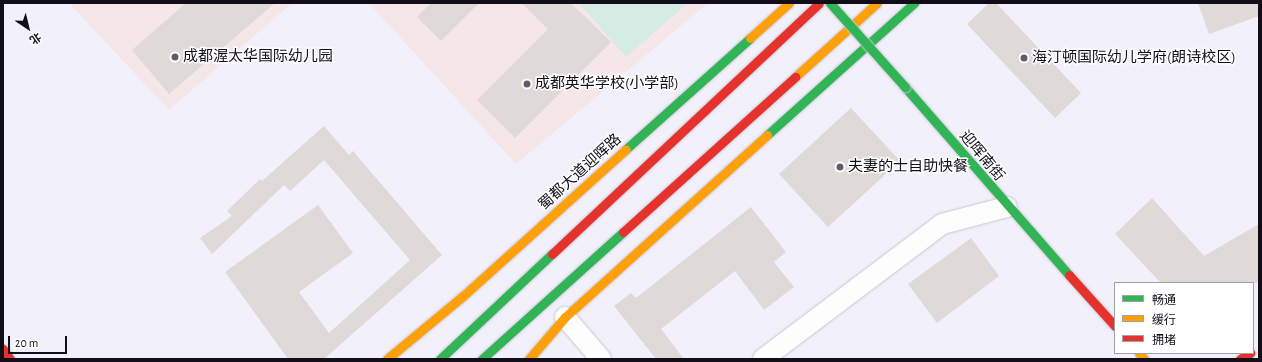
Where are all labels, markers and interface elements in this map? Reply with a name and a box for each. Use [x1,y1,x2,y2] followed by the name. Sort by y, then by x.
[8,8,48,48] north arrow
[28,31,43,46] text: 北
[183,48,333,66] place label: 成都渥太华国际幼儿园
[1032,49,1236,67] place label: 海汀顿国际幼儿学府(朗诗校区)
[170,52,180,62] marker: 成都渥太华国际幼儿园
[1019,53,1029,63] marker: 海汀顿国际幼儿学府(朗诗校区)
[535,75,679,93] place label: 成都英华学校(小学部)
[522,79,532,89] marker: 成都英华学校(小学部)
[956,127,1008,185] street label: 迎晖南街
[535,130,625,214] street label: 蜀都大道迎晖路
[848,158,968,176] place label: 夫妻的士自助快餐
[835,162,845,172] marker: 夫妻的士自助快餐
[1114,282,1254,354] legend
[1152,294,1176,306] text: 畅通
[1152,314,1176,326] text: 缓行
[10,328,69,354] scale bar
[1152,334,1176,346] text: 拥堵
[15,337,38,349] text: 20 m

